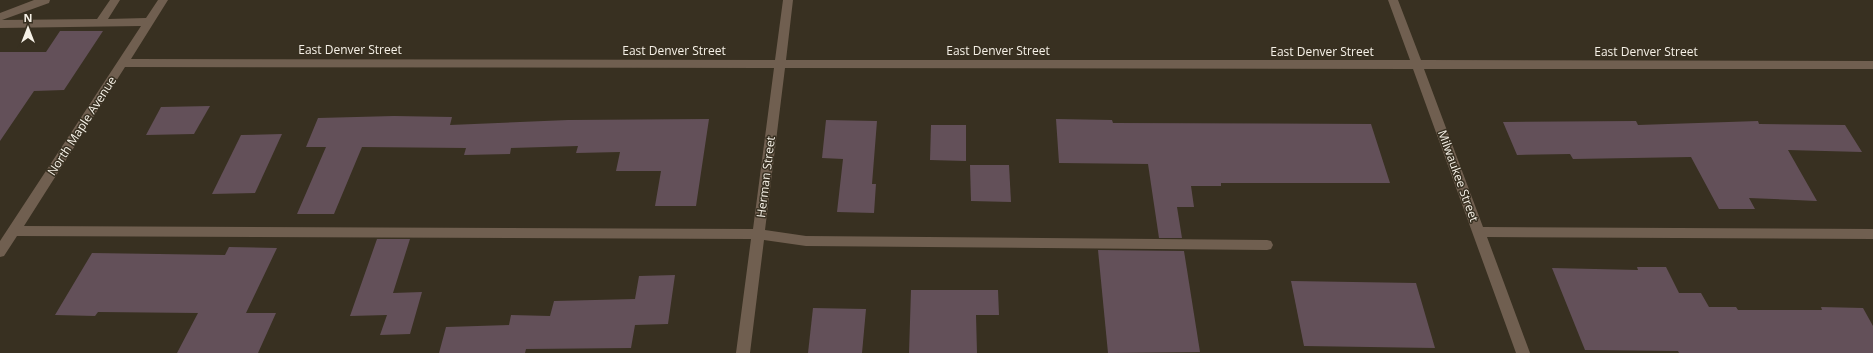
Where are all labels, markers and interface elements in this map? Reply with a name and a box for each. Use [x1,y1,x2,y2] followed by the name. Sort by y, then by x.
[8,8,48,48] north arrow
[24,10,32,25] text: N
[298,41,402,58] street label: East Denver Street
[622,42,726,59] street label: East Denver Street
[946,42,1050,59] street label: East Denver Street
[1270,43,1374,60] street label: East Denver Street
[1594,43,1698,60] street label: East Denver Street
[43,73,120,179] street label: North Maple Avenue
[1434,128,1483,224] street label: Milwaukee Street
[752,135,779,219] street label: Herman Street

